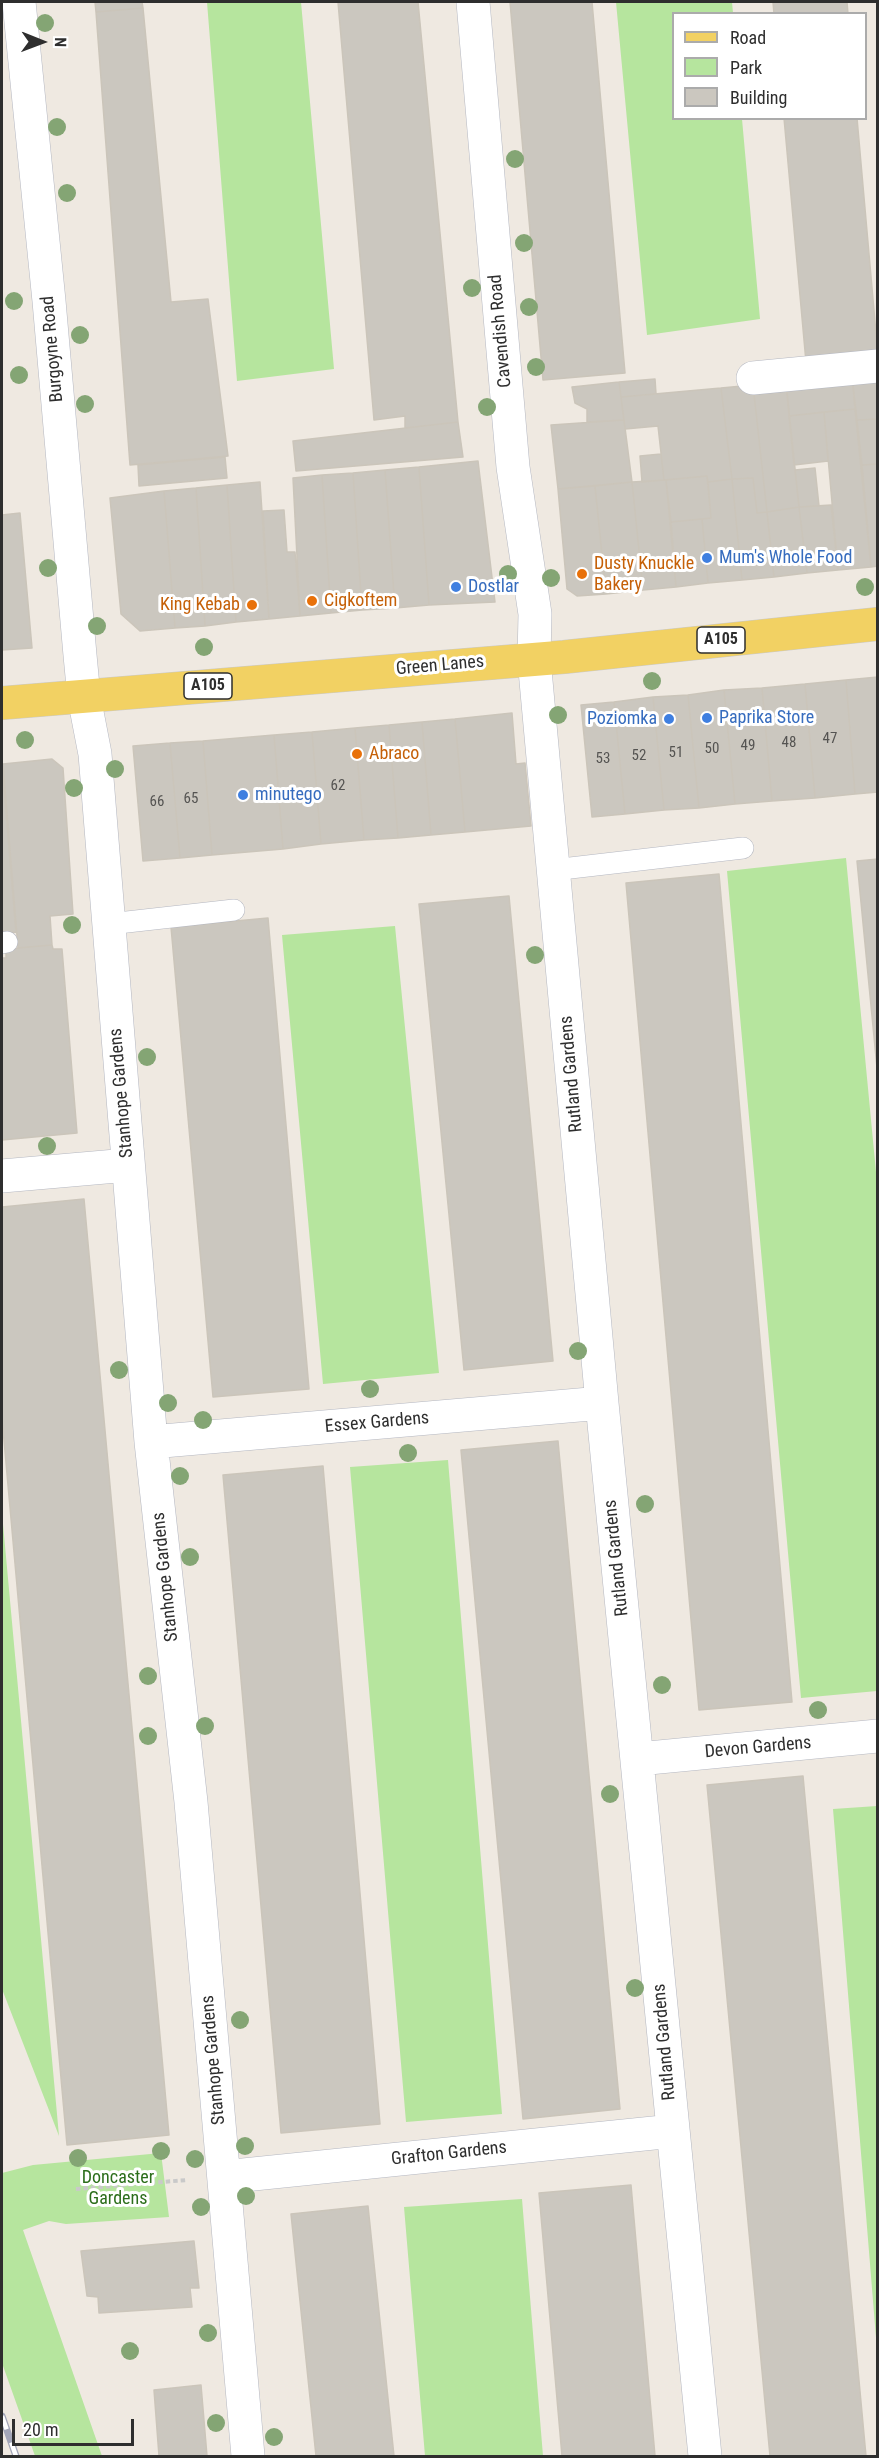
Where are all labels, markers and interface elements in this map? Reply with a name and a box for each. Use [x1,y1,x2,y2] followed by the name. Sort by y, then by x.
[12,12,72,72] north arrow
[672,12,867,120] legend
[730,27,766,48] text: Road
[51,37,70,47] text: N
[730,57,762,78] text: Park
[730,87,787,108] text: Building
[485,273,517,389] street label: Cavendish Road
[38,295,68,403] street label: Burgoyne Road
[719,547,852,569] place label: Mum's Whole Food
[700,551,714,565] marker: Mum's Whole Food
[594,553,694,596] place label: Dusty Knuckle Bakery
[575,567,589,581] marker: Dusty Knuckle Bakery
[468,576,519,598] place label: Dostlar
[449,580,463,594] marker: Dostlar
[324,590,397,612] place label: Cigkoftem
[160,594,240,616] place label: King Kebab
[305,594,319,608] marker: Cigkoftem
[245,598,259,612] marker: King Kebab
[697,627,745,653] road number: A105
[395,651,485,681] street label: Green Lanes
[184,673,232,699] road number: A105
[719,707,814,729] place label: Paprika Store
[587,708,657,730] place label: Poziomka
[700,711,714,725] marker: Paprika Store
[662,712,676,726] marker: Poziomka
[823,730,837,748] house number: 47
[782,734,796,752] house number: 48
[741,737,755,755] house number: 49
[705,740,719,758] house number: 50
[369,743,419,765] place label: Abraco
[669,744,683,762] house number: 51
[350,747,364,761] marker: Abraco
[632,747,646,765] house number: 52
[596,750,610,768] house number: 53
[331,777,345,795] house number: 62
[255,784,322,806] place label: minutego
[236,788,250,802] marker: minutego
[184,790,198,808] house number: 65
[150,793,164,811] house number: 66
[556,1015,588,1133] street label: Rutland Gardens
[106,1027,138,1159] street label: Stanhope Gardens
[324,1408,430,1438] street label: Essex Gardens
[600,1499,634,1617] street label: Rutland Gardens
[148,1511,184,1643] street label: Stanhope Gardens
[704,1733,812,1763] street label: Devon Gardens
[649,1983,681,2101] street label: Rutland Gardens
[198,1994,230,2126] street label: Stanhope Gardens
[390,2137,508,2171] street label: Grafton Gardens
[82,2167,154,2210] park label: Doncaster Gardens
[15,2407,136,2445] scale bar
[23,2419,58,2440] text: 20 m

